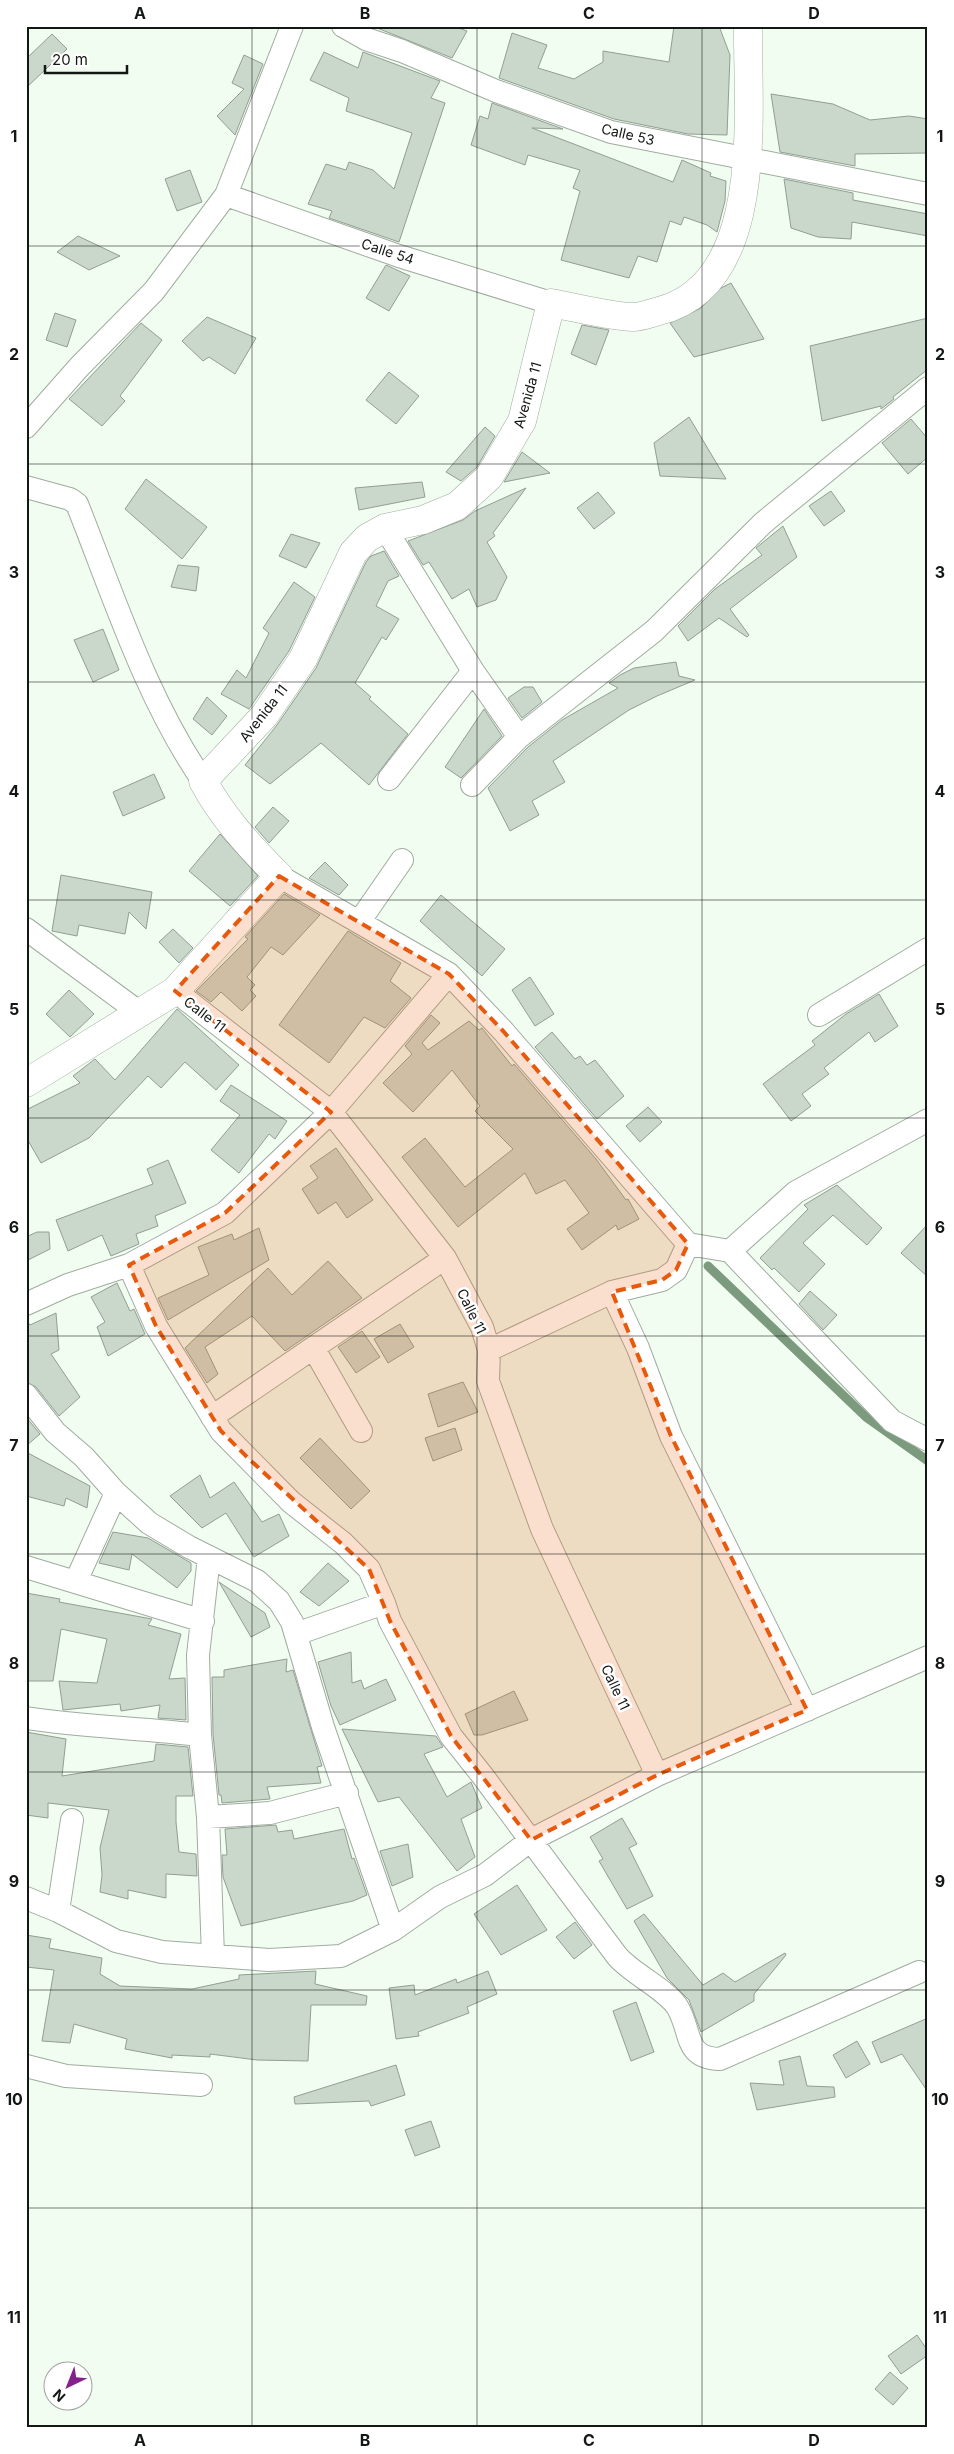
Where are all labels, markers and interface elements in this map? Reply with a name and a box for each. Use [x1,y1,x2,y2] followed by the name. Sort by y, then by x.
[134,3,146,23] text: A
[360,3,370,23] text: B
[583,3,595,23] text: C
[808,3,820,23] text: D
[45,42,128,74] scale bar
[52,50,88,69] text: 20 m
[600,120,656,148] street label: Calle 53
[11,126,17,146] text: 1
[937,126,943,146] text: 1
[359,234,417,268] street label: Calle 54
[9,344,19,364] text: 2
[935,344,945,364] text: 2
[509,360,545,430] street label: Avenida 11
[9,562,19,582] text: 3
[935,562,945,582] text: 3
[235,681,291,745] street label: Avenida 11
[9,781,20,801] text: 4
[935,781,946,801] text: 4
[181,992,229,1036] street label: Calle 11
[9,999,19,1019] text: 5
[935,999,945,1019] text: 5
[9,1217,19,1237] text: 6
[935,1217,945,1237] text: 6
[454,1286,490,1336] street label: Calle 11
[9,1435,19,1455] text: 7
[935,1435,945,1455] text: 7
[9,1653,19,1673] text: 8
[935,1653,945,1673] text: 8
[598,1661,634,1713] street label: Calle 11
[9,1871,19,1891] text: 9
[935,1871,945,1891] text: 9
[5,2089,23,2109] text: 10
[931,2089,949,2109] text: 10
[7,2307,21,2327] text: 11
[933,2307,947,2327] text: 11
[42,2362,92,2412] north arrow
[49,2386,68,2406] text: N
[134,2430,146,2450] text: A
[360,2430,370,2450] text: B
[583,2430,595,2450] text: C
[808,2430,820,2450] text: D

